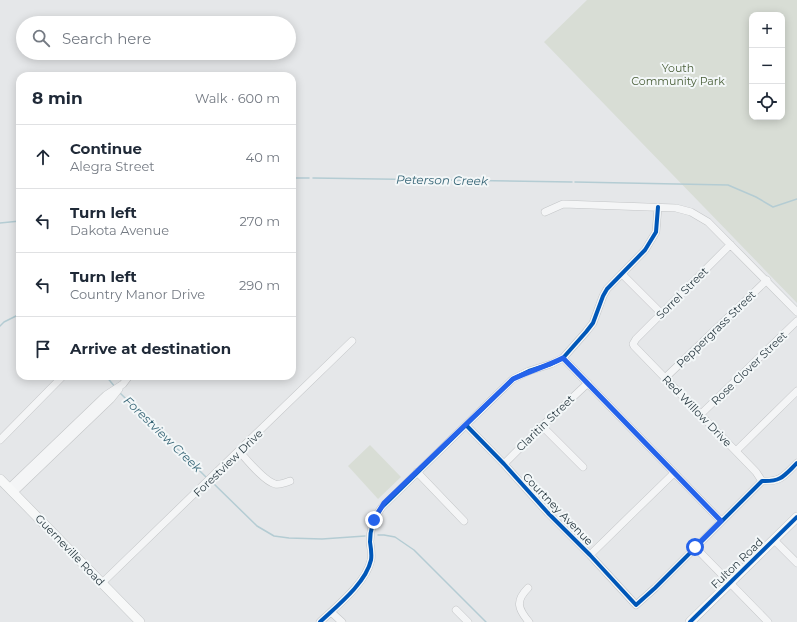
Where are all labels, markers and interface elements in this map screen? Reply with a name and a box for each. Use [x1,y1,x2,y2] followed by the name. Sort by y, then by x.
[749,12,785,120] map controls
[749,12,785,48] button: +
[16,16,296,60] search box
[30,27,52,49] icon: search
[62,29,151,48] text: Search here
[749,48,785,84] button: −
[631,61,725,88] park label: Youth Community Park
[749,84,785,120] button: locate
[32,88,83,108] text: 8 min
[195,90,280,106] text: Walk · 600 m
[70,139,142,158] text: Continue
[32,146,54,168] icon: ahead
[246,149,280,165] text: 40 m
[70,158,155,174] text: Alegra Street
[396,172,489,188] water label: Peterson Creek
[70,203,137,222] text: Turn left
[32,210,54,232] icon: left
[239,213,280,229] text: 270 m
[70,222,169,238] text: Dakota Avenue
[653,264,711,322] street label: Sorrel Street
[70,267,137,286] text: Turn left
[32,274,54,296] icon: left
[239,277,280,293] text: 290 m
[70,286,205,302] text: Country Manor Drive
[673,287,759,371] street label: Peppergrass Street
[708,328,790,408] street label: Rose Clover Street
[32,338,54,360] icon: arrive
[70,339,231,358] text: Arrive at destination
[659,372,735,450] street label: Red Willow Drive
[513,391,577,454] street label: Claritin Street
[121,393,206,476] water label: Forestview Creek
[190,426,266,500] street label: Forestview Drive
[520,470,596,548] street label: Courtney Avenue
[32,511,108,589] street label: Guerneville Road
[365,511,383,529] route end
[708,535,766,591] street label: Fulton Road
[686,538,704,556] route start

